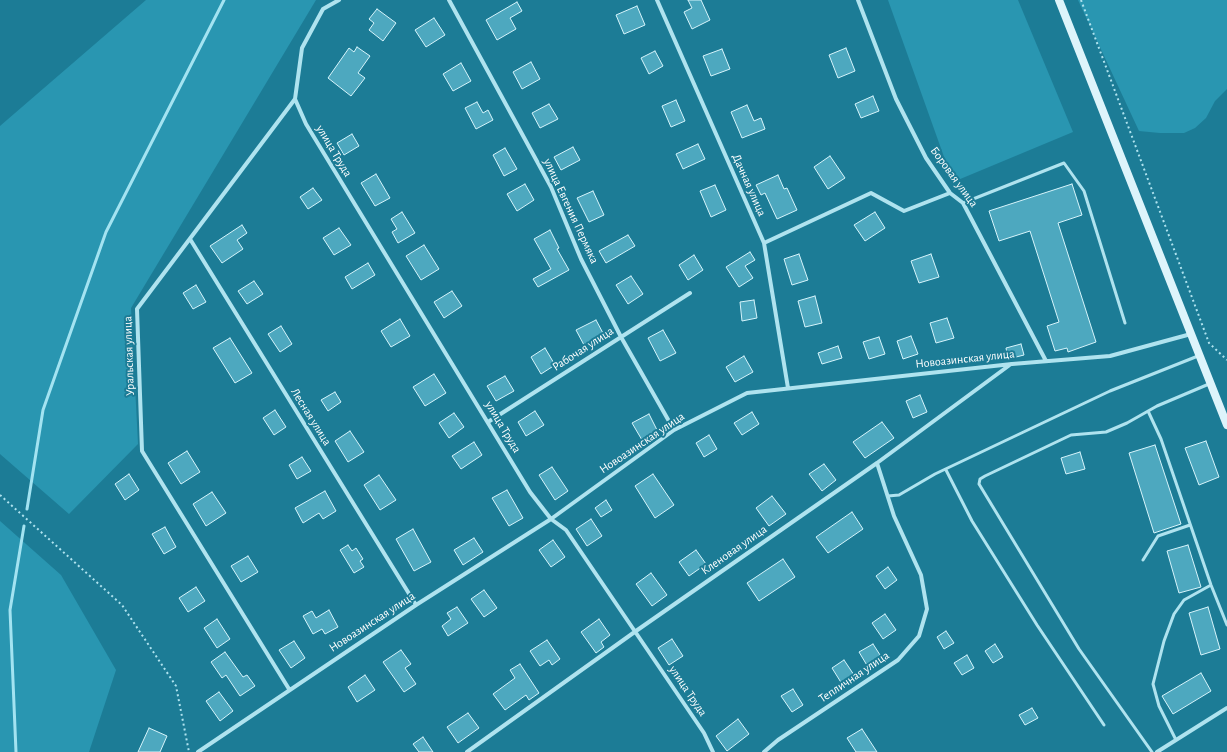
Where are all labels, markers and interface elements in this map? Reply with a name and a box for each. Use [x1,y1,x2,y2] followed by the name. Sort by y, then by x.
[313,123,355,179] street label: улица Труда
[927,144,981,210] street label: Боровая улица
[729,152,769,218] street label: Дачная улица
[540,156,602,266] street label: улица Евгения Пермяка
[120,316,138,396] street label: Уральская улица
[550,324,616,374] street label: Рабочая улица
[915,347,1015,371] street label: Новоазинская улица
[288,386,334,448] street label: Лесная улица
[482,399,524,455] street label: улица Труда
[597,409,687,477] street label: Новоазинская улица
[698,522,770,578] street label: Кленовая улица
[326,589,418,655] street label: Новоазинская улица
[816,648,892,706] street label: Тепличная улица
[666,663,710,719] street label: улица Труда

